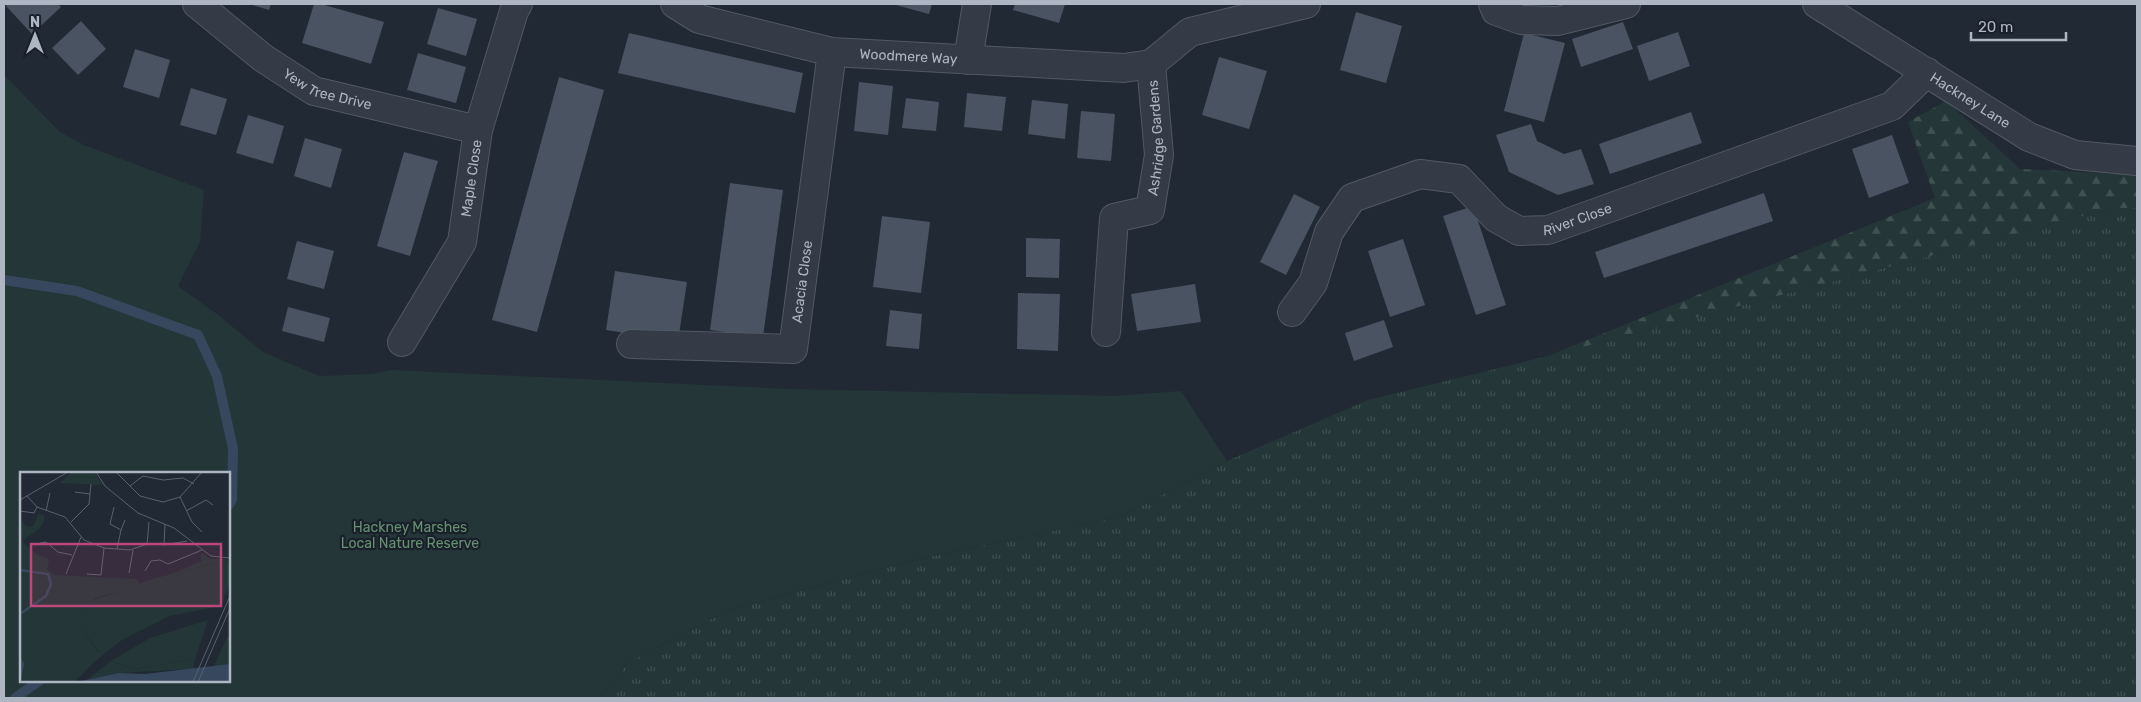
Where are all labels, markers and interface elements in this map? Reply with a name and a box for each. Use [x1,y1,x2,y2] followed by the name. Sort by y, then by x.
[10,10,60,60] north arrow
[1971,10,2066,42] scale bar
[30,14,40,31] text: N
[1978,18,2013,36] text: 20 m
[859,45,958,67] street label: Woodmere Way
[280,65,374,113] street label: Yew Tree Drive
[1927,69,2014,132] street label: Hackney Lane
[1144,79,1168,197] street label: Ashridge Gardens
[457,138,485,218] street label: Maple Close
[1543,199,1614,239] street label: River Close
[788,239,816,324] street label: Acacia Close
[20,472,230,682] inset map
[341,519,479,552] park label: Hackney Marshes Local Nature Reserve

